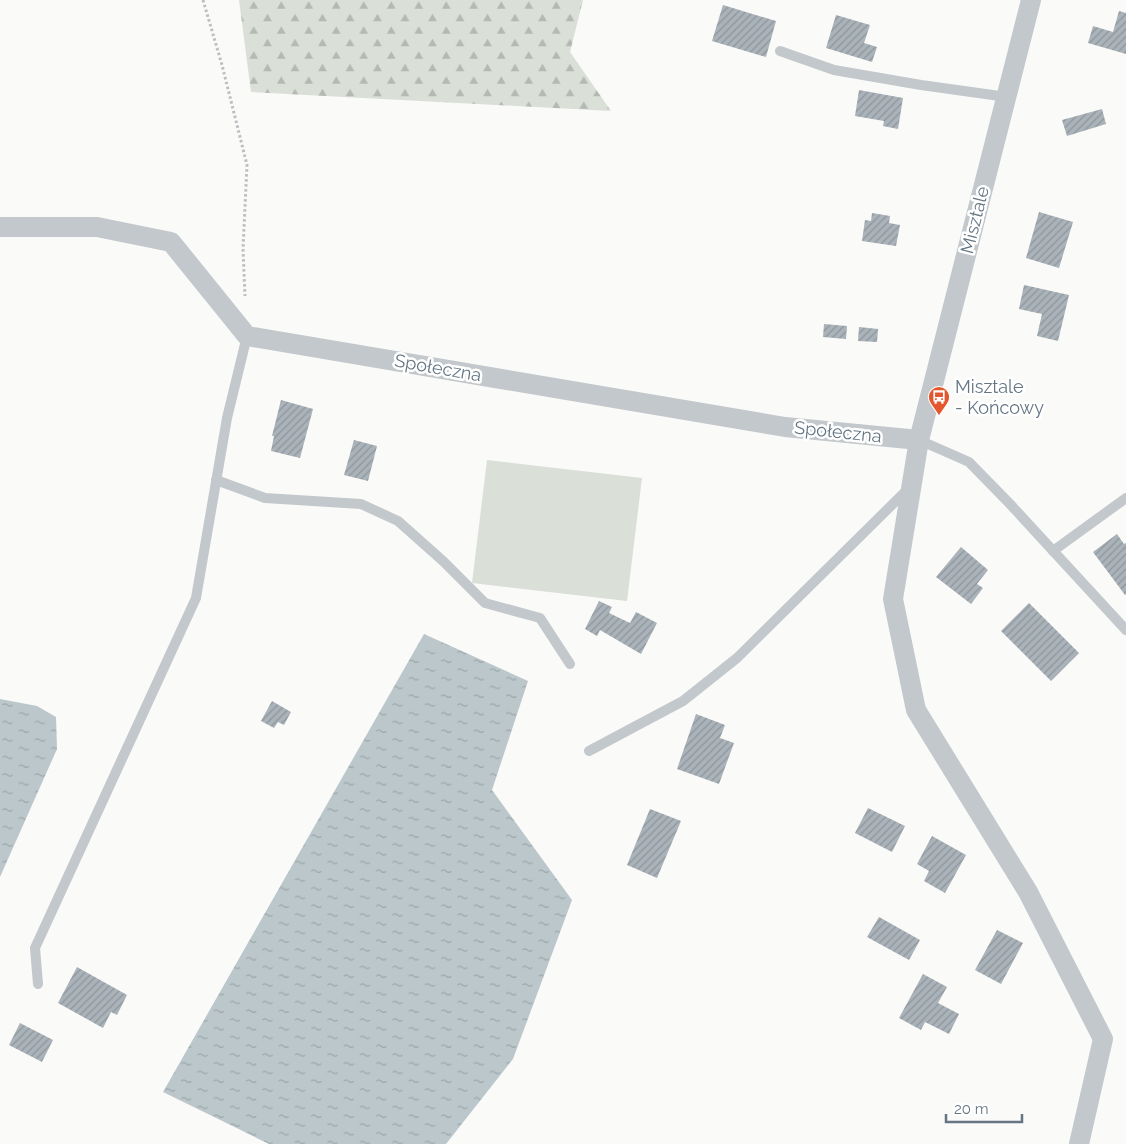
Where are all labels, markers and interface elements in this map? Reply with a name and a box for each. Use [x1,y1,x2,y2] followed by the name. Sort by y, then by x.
[956,184,993,256] street label: Misztale
[393,350,483,385] street label: Społeczna
[955,376,1044,418] place label: Misztale - Końcowy
[927,385,951,416] bus stop icon: Misztale - Końcowy
[793,416,883,447] street label: Społeczna
[946,1092,1022,1124] scale bar
[954,1100,989,1118] text: 20 m

